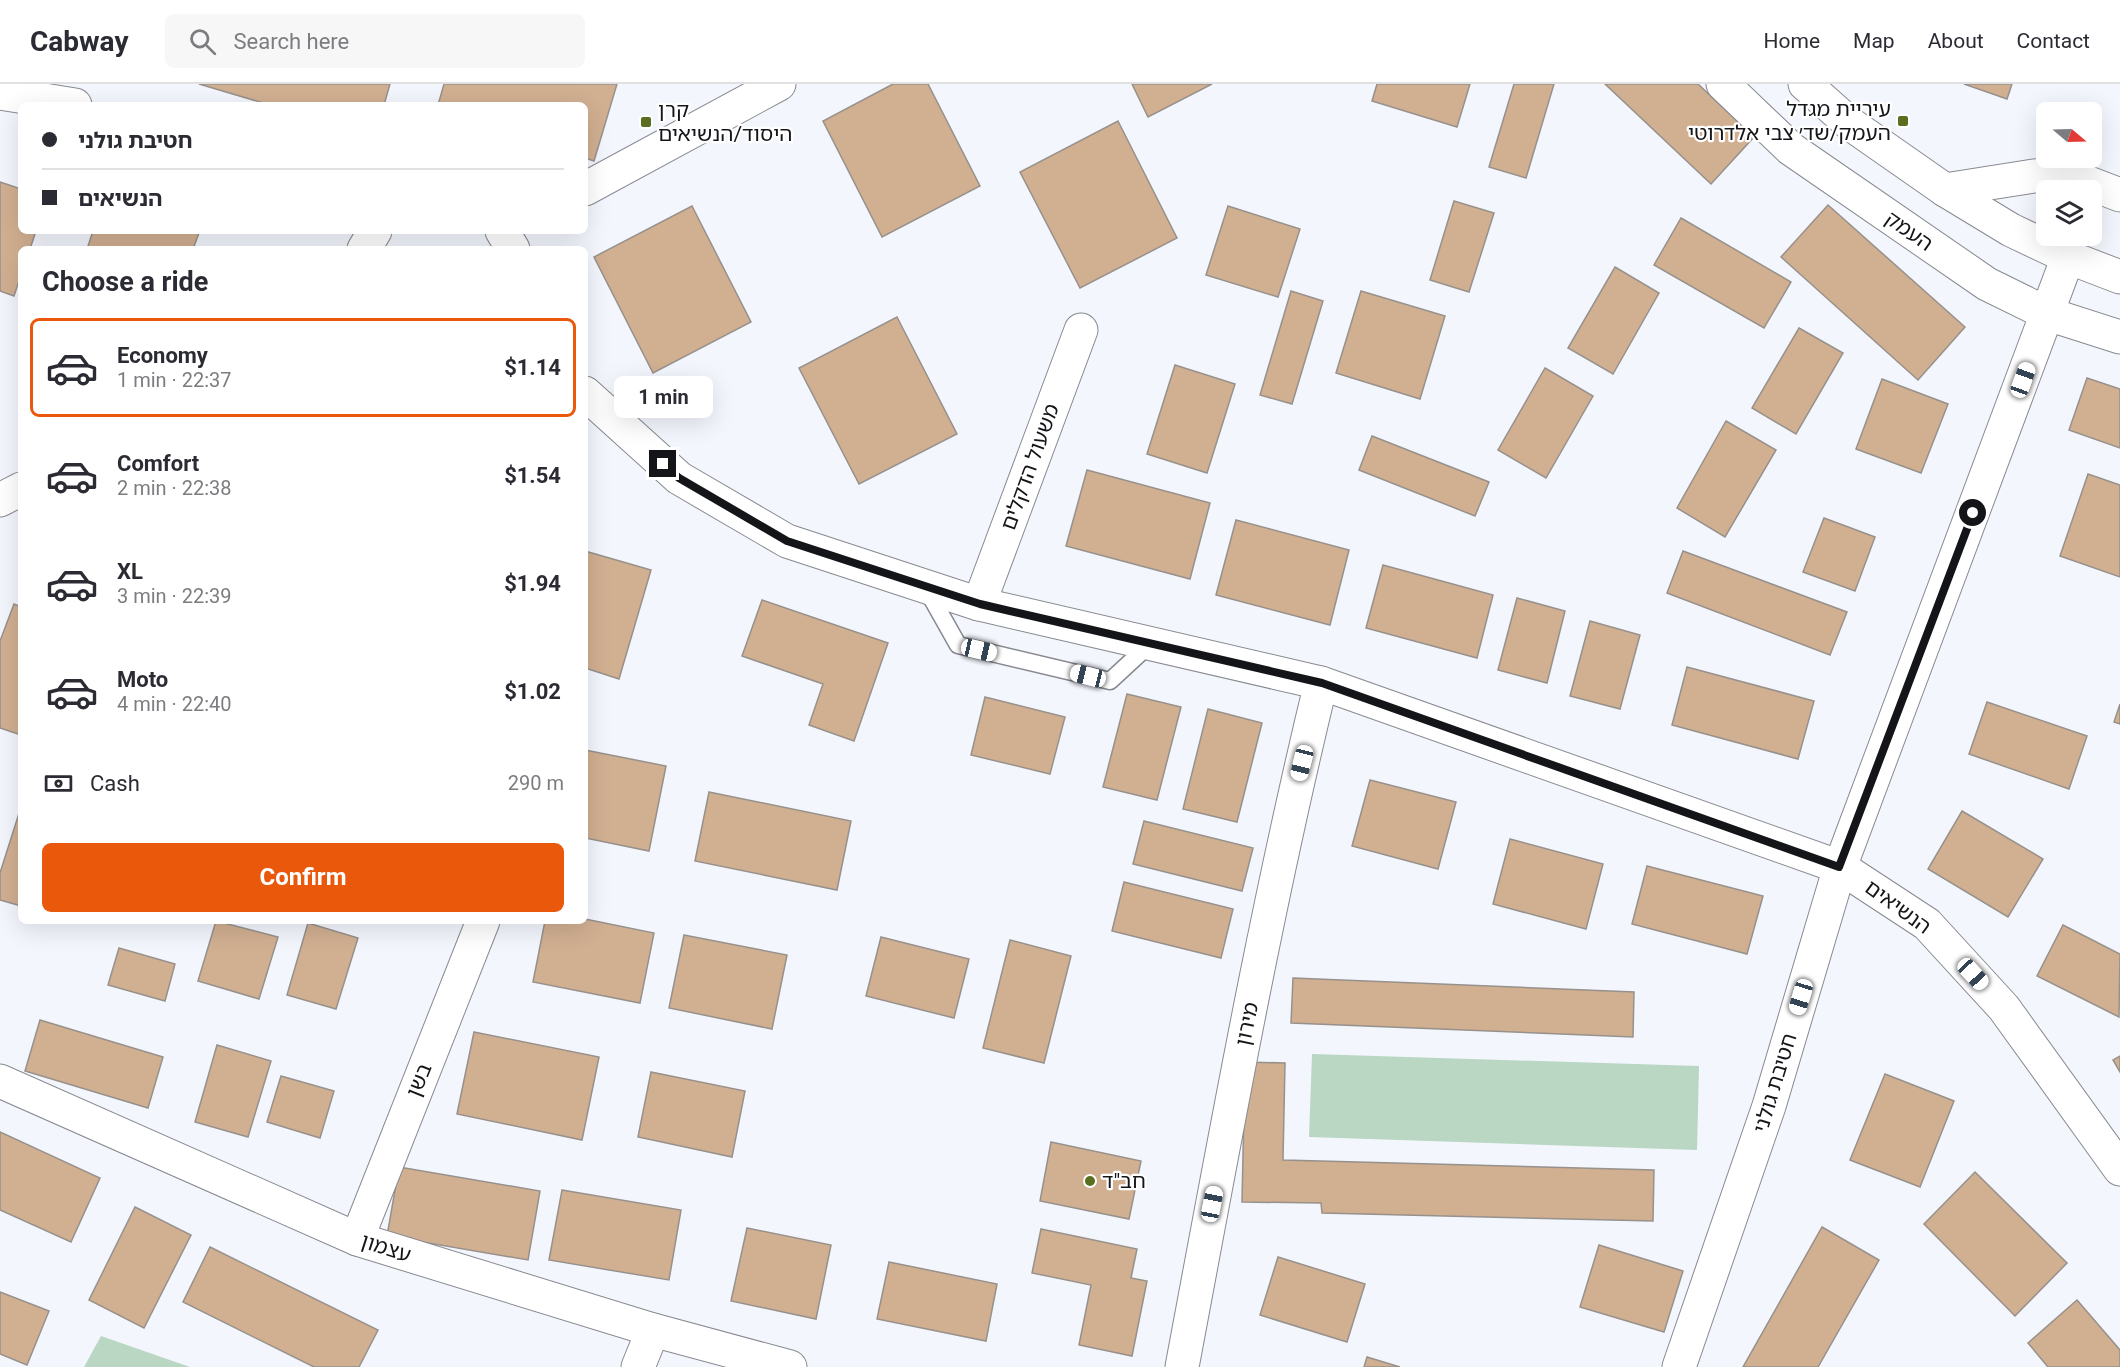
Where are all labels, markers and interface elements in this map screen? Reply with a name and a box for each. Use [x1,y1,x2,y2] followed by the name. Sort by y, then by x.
[165,14,585,68] search box
[30,25,129,58] text: Cabway
[186,25,219,58] icon: search
[234,29,349,54] text: Search here
[1764,29,1820,53] text: Home
[1853,29,1895,53] text: Map
[1928,29,1984,53] text: About
[2017,29,2090,53] text: Contact
[1688,97,1891,145] place label: עיריית מגדל העמק/שד׳ צבי אלדרוטי
[658,98,793,146] place label: קרן היסוד/הנשיאים
[2036,102,2102,168] north arrow
[2036,102,2102,246] map controls
[1896,114,1910,128] marker: עיריית מגדל העמק/שד׳ צבי אלדרוטי
[639,115,653,129] marker: קרן היסוד/הנשיאים
[78,128,193,153] text: חטיבת גולני
[2036,180,2102,246] button: layers
[78,186,163,211] text: הנשיאים
[1881,206,1937,256] street label: העמק
[42,266,208,298] text: Choose a ride
[45,341,99,395] icon: car
[117,343,208,368] text: Economy
[504,355,561,380] text: $1.14
[2008,360,2038,400] car
[117,368,232,392] text: 1 min · 22:37
[614,377,712,419] callout: 1 min
[638,385,689,409] text: 1 min
[996,400,1064,533] street label: משעול הדקלים
[45,449,99,503] icon: car
[649,450,676,477] route end
[117,451,199,476] text: Comfort
[504,463,561,488] text: $1.54
[117,476,232,500] text: 2 min · 22:38
[1959,499,1986,526] route start
[45,557,99,611] icon: car
[117,559,143,584] text: XL
[504,571,561,596] text: $1.94
[117,584,232,608] text: 3 min · 22:39
[959,637,999,663] car
[1068,663,1108,689] car
[45,665,99,719] icon: car
[117,667,168,692] text: Moto
[504,679,561,704] text: $1.02
[117,692,232,716] text: 4 min · 22:40
[1289,743,1315,783] car
[42,767,75,800] icon: cash
[90,771,140,796] text: Cash
[508,771,564,795] text: 290 m
[42,843,564,912] button: Confirm
[1860,875,1936,939] street label: הנשיאים
[1954,955,1992,993] car
[1787,977,1815,1017] car
[1231,1000,1263,1048] street label: מירון
[1749,1030,1801,1136] street label: חטיבת גולני
[401,1060,437,1100] street label: בשן
[1102,1169,1146,1193] place label: חב"ד
[1083,1174,1097,1188] marker: חב"ד
[1200,1185,1224,1223] car
[358,1229,414,1267] street label: עצמון

